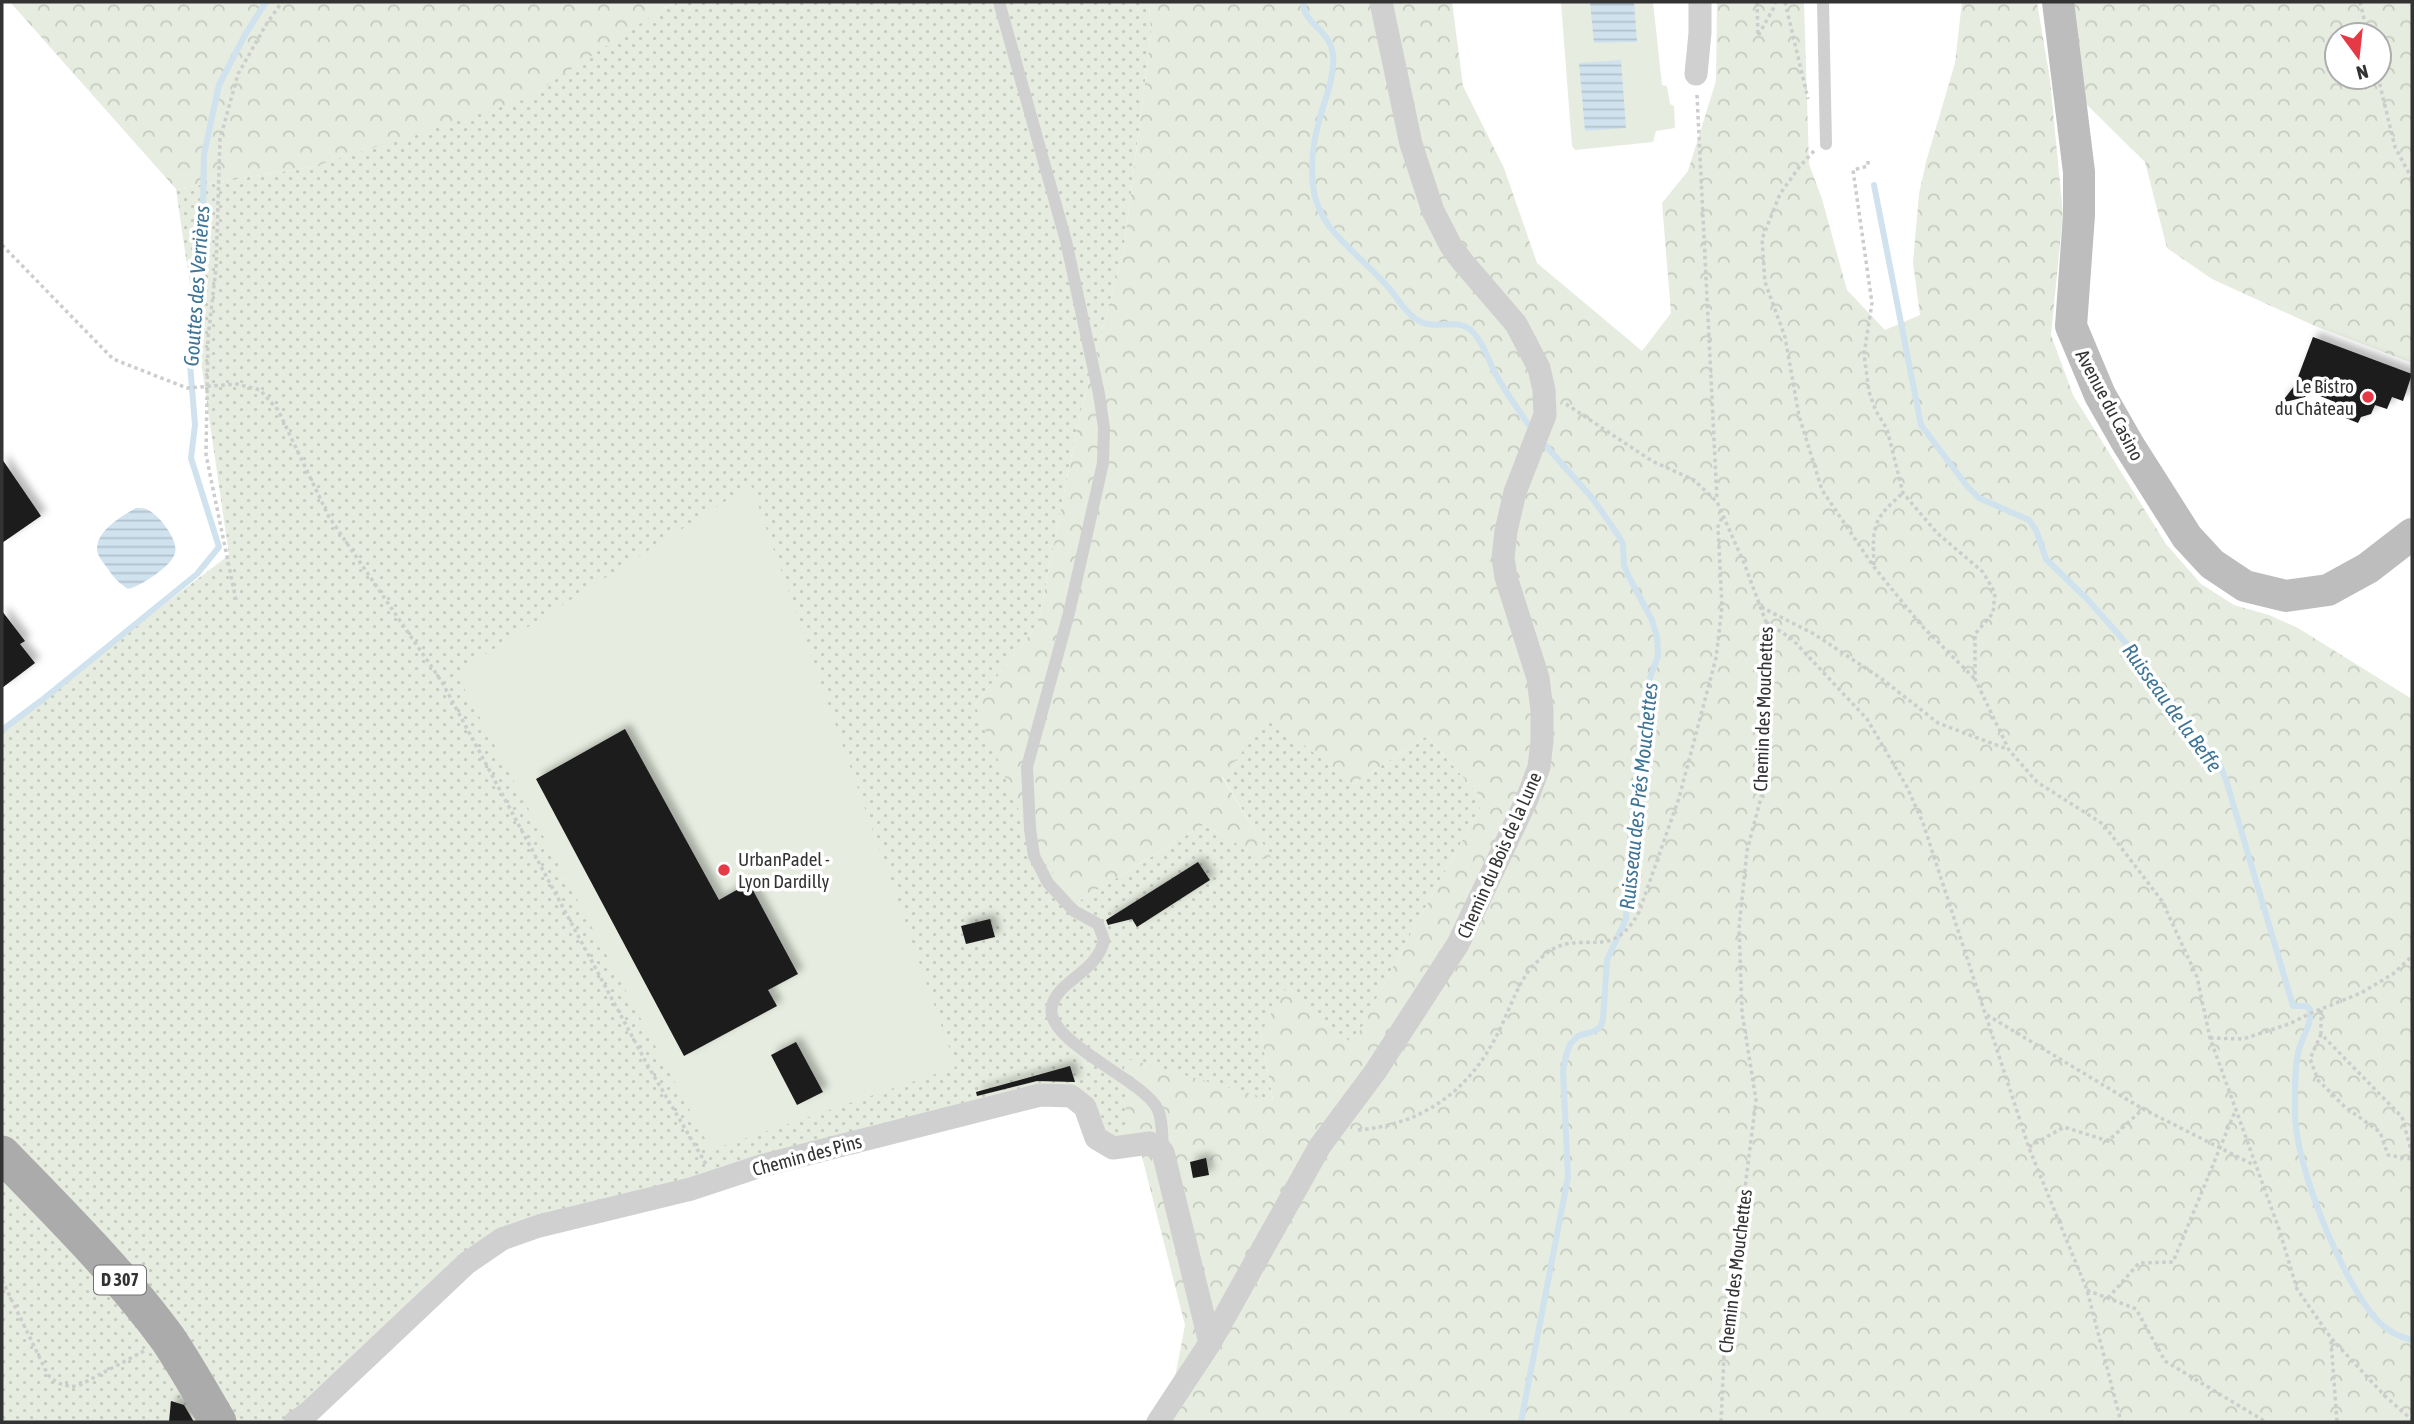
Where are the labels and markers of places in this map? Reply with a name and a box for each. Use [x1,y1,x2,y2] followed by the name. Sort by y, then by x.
[2275,375,2354,419] place label: Le Bistro du Château
[2360,389,2376,405] marker: Le Bistro du Château
[738,848,830,892] place label: UrbanPadel - Lyon Dardilly
[716,862,732,878] marker: UrbanPadel - Lyon Dardilly

